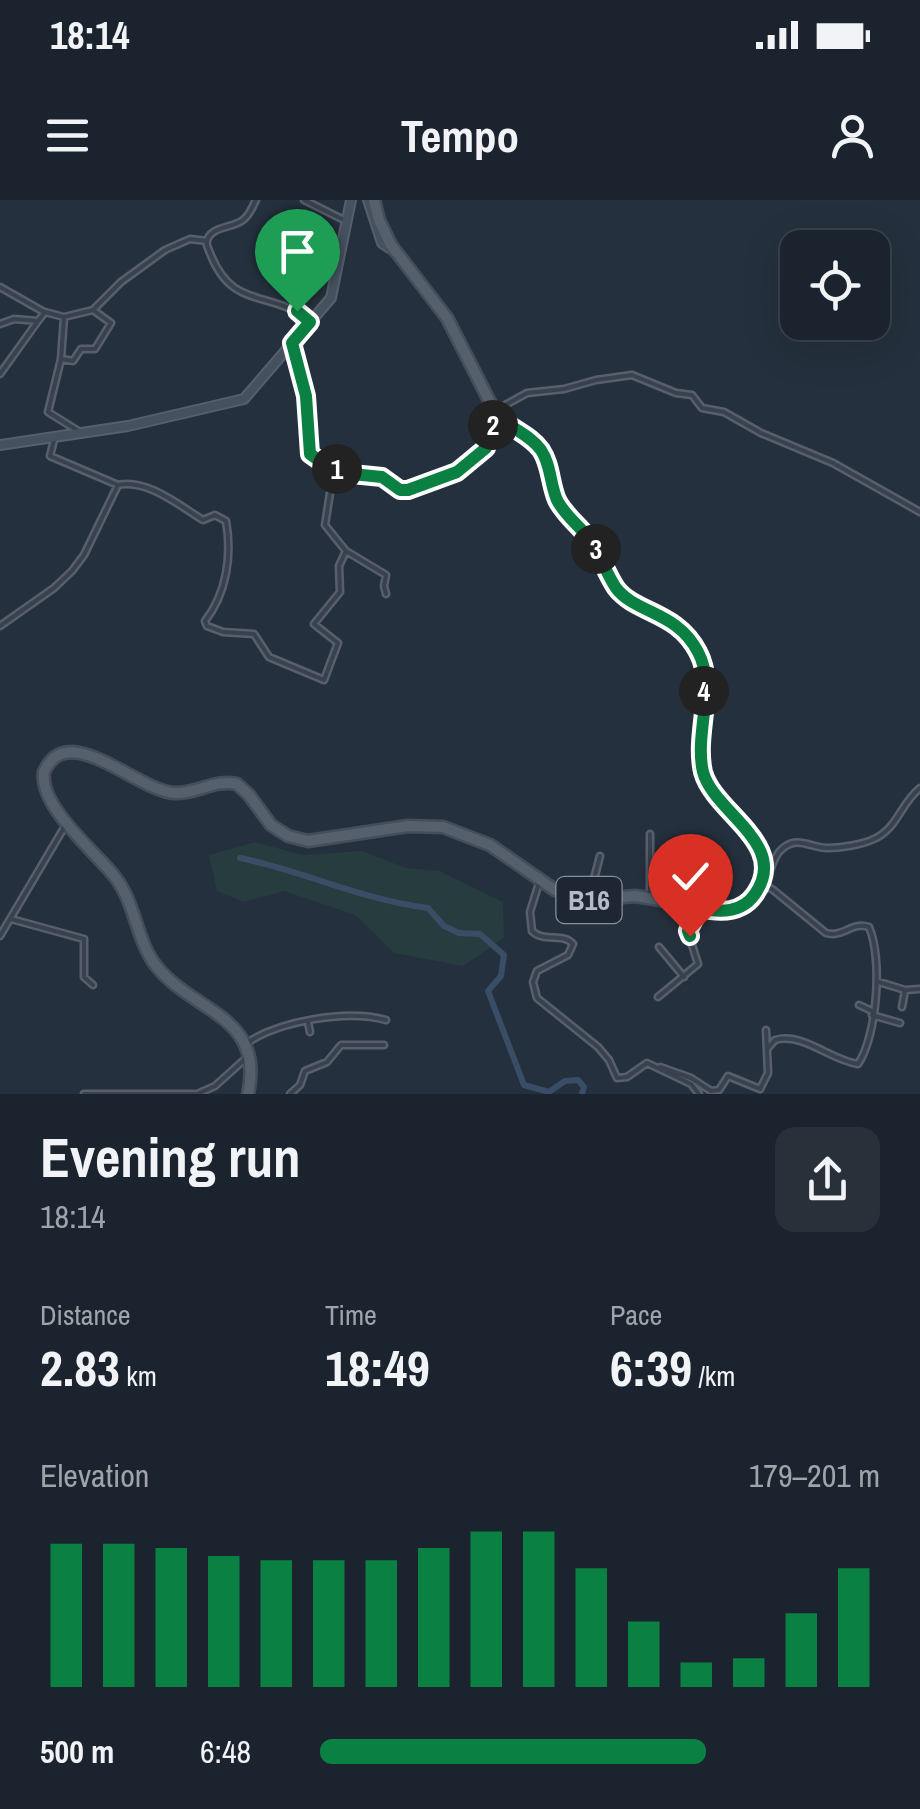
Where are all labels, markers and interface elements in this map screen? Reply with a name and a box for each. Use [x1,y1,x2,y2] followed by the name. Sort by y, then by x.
[50,10,130,61] text: 18:14
[401,105,519,166] text: Tempo
[40,108,95,163] icon: menu
[825,108,880,163] icon: person
[255,209,340,312] pin
[270,224,325,279] icon: arrive
[780,230,890,340] map controls
[780,230,890,340] button: locate
[468,400,518,450] pin: 2
[487,406,499,444] text: 2
[312,444,362,494] pin: 1
[331,450,343,488] text: 1
[571,524,621,574] pin: 3
[590,530,602,568] text: 3
[679,666,729,716] pin: 4
[698,672,710,710] text: 4
[648,834,733,937] pin
[663,849,718,904] icon: check
[556,877,622,923] road number: B16
[40,1120,301,1194] text: Evening run
[775,1127,880,1232] button: share
[40,1195,106,1238] text: 18:14
[40,1296,131,1334] text: Distance
[325,1296,377,1334] text: Time
[610,1296,662,1334] text: Pace
[40,1334,120,1402] text: 2.83
[325,1334,430,1402] text: 18:49
[610,1334,692,1402] text: 6:39
[120,1357,157,1395] text: km
[692,1357,735,1395] text: /km
[40,1454,149,1497] text: Elevation
[749,1454,880,1497] text: 179–201 m
[40,1730,114,1773] text: 500 m
[200,1730,251,1773] text: 6:48

